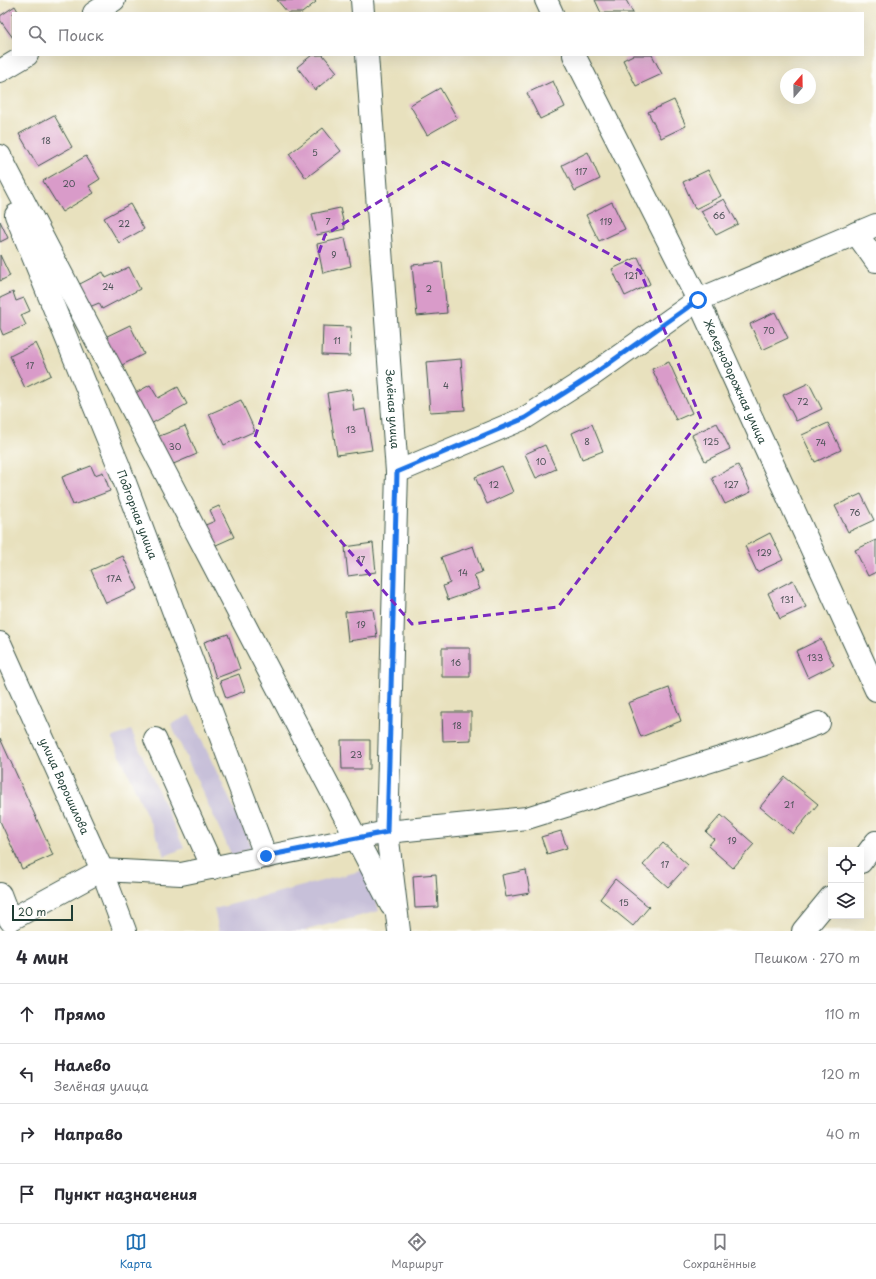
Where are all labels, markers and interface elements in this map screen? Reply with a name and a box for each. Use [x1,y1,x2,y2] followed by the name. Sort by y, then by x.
[12,12,864,56] search box
[26,23,48,45] icon: search
[58,23,104,46] text: Поиск
[780,68,816,104] north arrow
[41,133,51,147] house number: 18
[312,145,318,159] house number: 5
[575,164,587,178] house number: 117
[63,176,76,190] house number: 20
[713,208,725,222] house number: 66
[325,214,331,228] house number: 7
[600,214,612,228] house number: 119
[118,216,130,230] house number: 22
[331,247,337,261] house number: 9
[624,268,638,282] house number: 121
[102,279,114,293] house number: 24
[426,281,432,295] house number: 2
[689,291,707,309] route start
[700,316,772,447] street label: Железнодорожная улица
[763,323,775,337] house number: 70
[333,333,341,347] house number: 11
[26,358,35,372] house number: 17
[382,369,404,450] street label: Зелёная улица
[443,378,449,392] house number: 4
[797,394,809,408] house number: 72
[346,422,356,436] house number: 13
[584,434,590,448] house number: 8
[703,434,719,448] house number: 125
[816,435,826,449] house number: 74
[169,439,182,453] house number: 30
[536,454,547,468] house number: 10
[113,467,162,561] street label: Подгорная улица
[489,477,499,491] house number: 12
[723,477,739,491] house number: 127
[850,505,860,519] house number: 76
[756,545,772,559] house number: 129
[357,552,366,566] house number: 17
[458,565,468,579] house number: 14
[106,571,122,585] house number: 17А
[780,592,794,606] house number: 131
[356,617,366,631] house number: 19
[807,650,823,664] house number: 133
[451,655,461,669] house number: 16
[452,718,462,732] house number: 18
[36,735,94,837] street label: улица Ворошилова
[350,747,362,761] house number: 23
[784,797,794,811] house number: 21
[727,833,737,847] house number: 19
[257,847,275,865] route end
[828,847,864,919] map controls
[828,847,864,883] button: locate
[661,857,670,871] house number: 17
[828,883,864,919] button: layers
[619,895,629,909] house number: 15
[12,903,73,922] scale bar
[18,903,46,920] text: 20 m
[16,944,69,970] text: 4 мин
[754,948,860,967] text: Пешком · 270 m
[54,1002,105,1025] text: Прямо
[16,1003,38,1025] icon: ahead
[825,1004,860,1023] text: 110 m
[54,1053,111,1076] text: Налево
[16,1063,38,1085] icon: left
[821,1064,860,1083] text: 120 m
[54,1076,148,1095] text: Зелёная улица
[54,1122,123,1145] text: Направо
[16,1123,38,1145] icon: right
[826,1124,860,1143] text: 40 m
[54,1182,197,1205] text: Пункт назначения
[16,1183,38,1205] icon: arrive
[120,1231,152,1272] tab: Карта
[391,1231,443,1272] tab: Маршрут
[683,1231,756,1272] tab: Сохранённые

